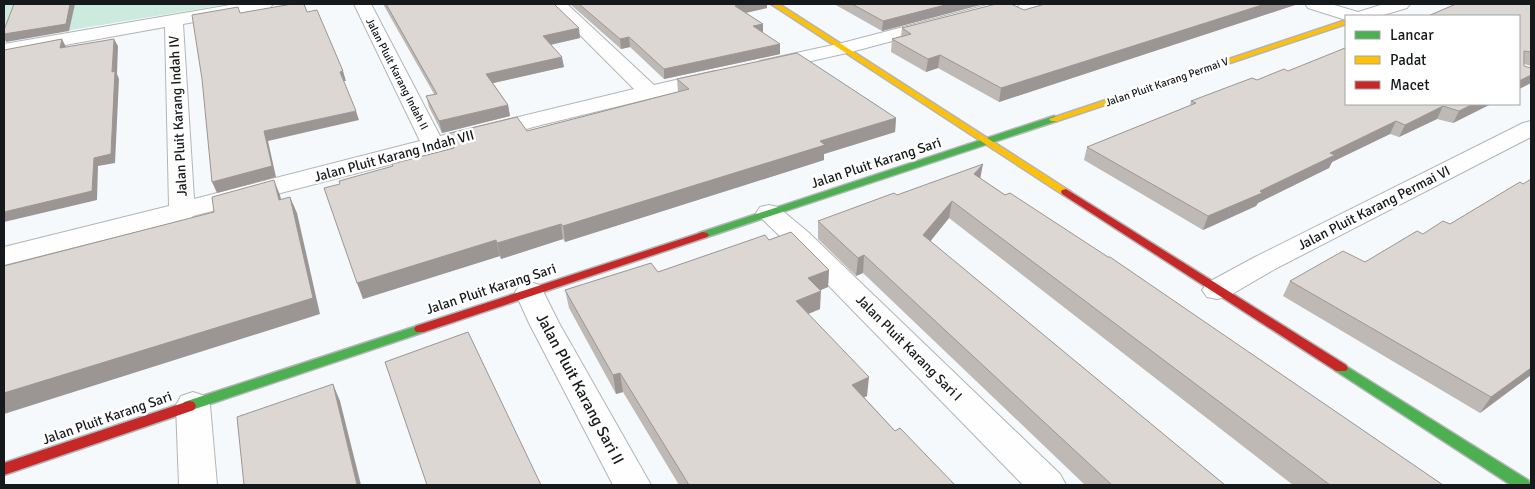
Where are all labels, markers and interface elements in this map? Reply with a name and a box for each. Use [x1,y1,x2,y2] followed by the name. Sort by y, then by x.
[1345,15,1520,105] legend
[363,16,431,132] street label: Jalan Pluit Karang Indah II
[1390,26,1434,44] text: Lancar
[165,35,191,197] street label: Jalan Pluit Karang Indah IV
[1390,51,1426,69] text: Padat
[1104,55,1231,109] street label: Jalan Pluit Karang Permai V
[1390,76,1429,94] text: Macet
[312,126,476,186] street label: Jalan Pluit Karang Indah VII
[809,134,943,192] street label: Jalan Pluit Karang Sari
[1295,162,1453,254] street label: Jalan Pluit Karang Permai VI
[424,260,558,318] street label: Jalan Pluit Karang Sari
[852,291,966,405] street label: Jalan Pluit Karang Sari I
[532,310,628,468] street label: Jalan Pluit Karang Sari II
[40,388,174,448] street label: Jalan Pluit Karang Sari

